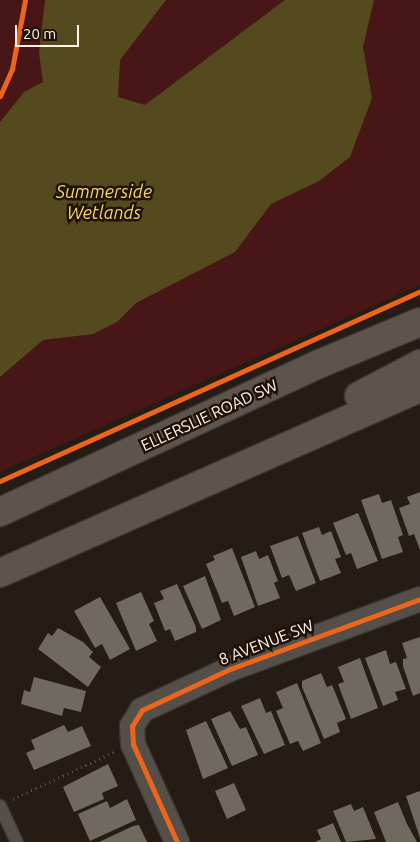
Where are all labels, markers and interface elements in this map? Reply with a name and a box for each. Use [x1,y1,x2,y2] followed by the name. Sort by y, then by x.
[18,15,81,47] scale bar
[23,25,56,42] text: 20 m
[56,181,152,223] water label: Summerside Wetlands
[138,375,280,455] street label: ELLERSLIE ROAD SW
[216,615,316,669] street label: 8 AVENUE SW

